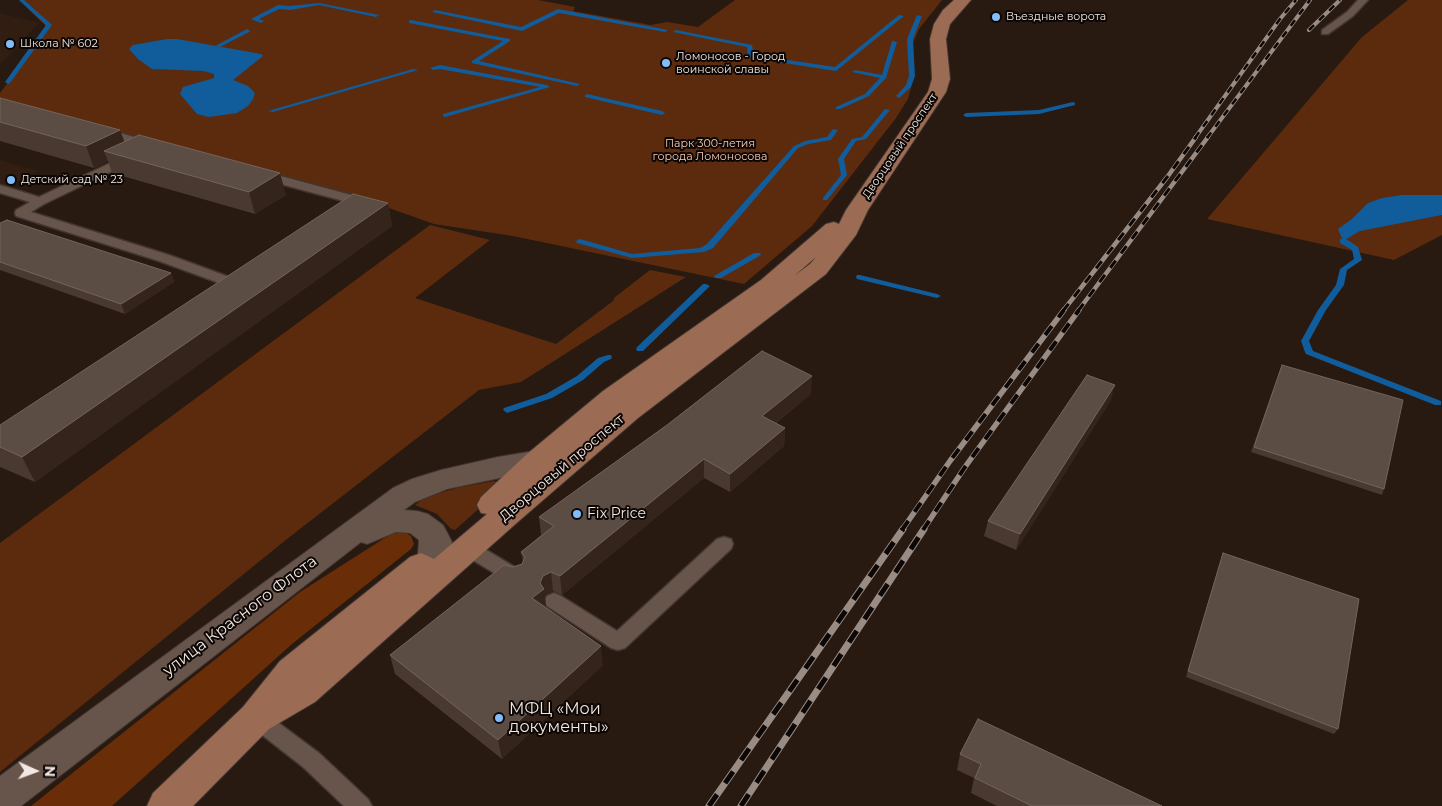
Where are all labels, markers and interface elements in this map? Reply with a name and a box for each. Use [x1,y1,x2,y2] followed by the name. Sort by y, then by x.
[1006,10,1106,24] place label: Въездные ворота
[990,11,1002,23] marker: Въездные ворота
[20,37,98,51] place label: Школа № 602
[4,38,16,50] marker: Школа № 602
[676,50,785,76] place label: Ломоносов - Город воинской славы
[660,57,672,69] marker: Ломоносов - Город воинской славы
[860,91,940,201] street label: Дворцовый проспект
[653,137,767,163] park label: Парк 300-летия города Ломоносова
[21,173,123,187] place label: Детский сад № 23
[5,174,17,186] marker: Детский сад № 23
[496,411,628,525] street label: Дворцовый проспект
[587,506,646,522] place label: Fix Price
[571,508,583,520] marker: Fix Price
[159,552,321,680] street label: улица Красного Флота
[509,699,609,737] place label: МФЦ «Мои документы»
[493,712,505,724] marker: МФЦ «Мои документы»
[10,746,60,796] north arrow
[41,766,59,777] text: N

